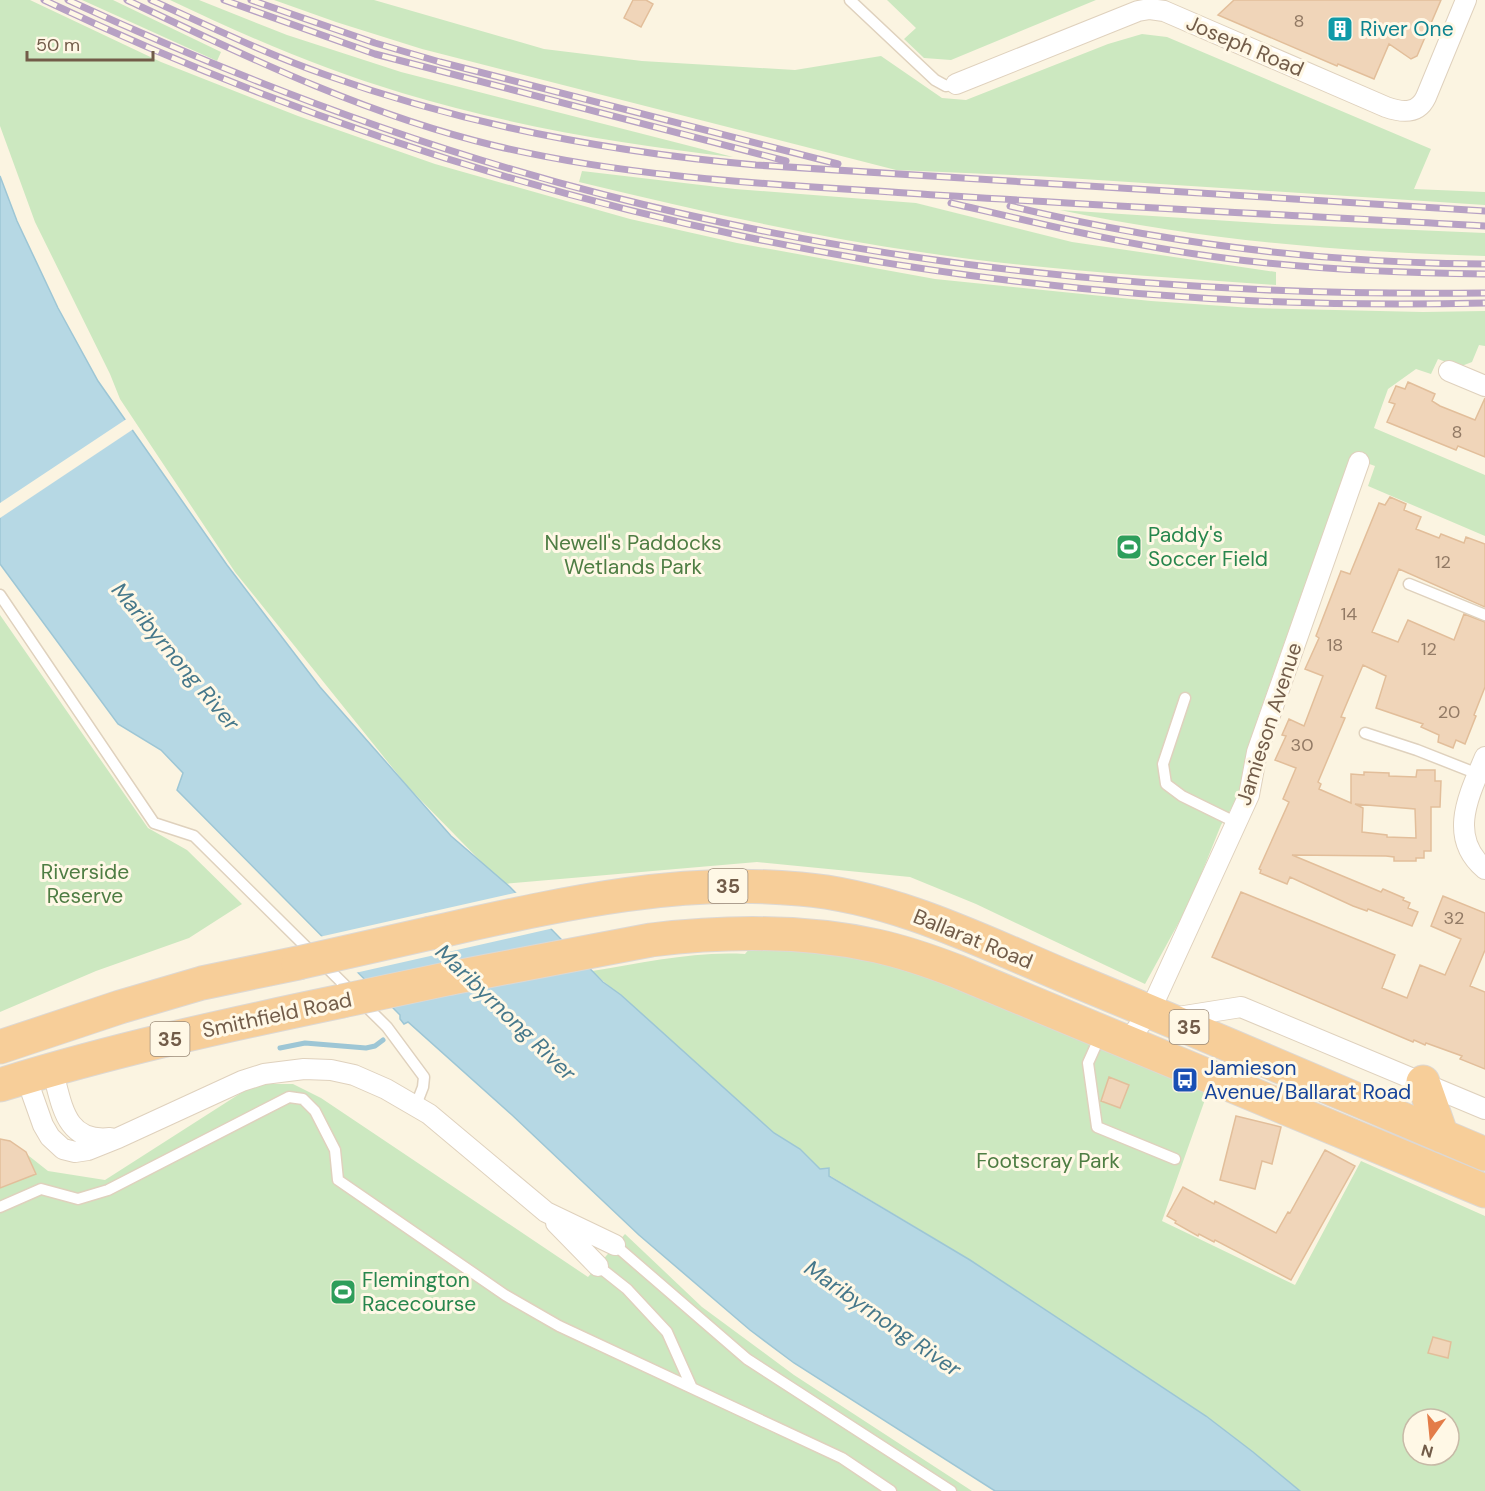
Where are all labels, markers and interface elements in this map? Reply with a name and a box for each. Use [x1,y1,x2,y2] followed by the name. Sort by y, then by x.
[1182,9,1308,83] street label: Joseph Road
[1294,9,1304,33] house number: 8
[1325,14,1355,44] building icon: River One
[1360,15,1454,43] place label: River One
[27,24,153,62] scale bar
[36,33,80,57] text: 50 m
[1452,420,1462,444] house number: 8
[1148,521,1268,573] place label: Paddy's Soccer Field
[545,529,721,581] park label: Newell's Paddocks Wetlands Park
[1114,532,1144,562] sports icon: Paddy's Soccer Field
[1435,550,1451,574] house number: 12
[105,576,247,737] water label: Maribyrnong River
[1341,602,1357,626] house number: 14
[1327,633,1343,657] house number: 18
[1421,637,1437,661] house number: 12
[1229,639,1309,809] street label: Jamieson Avenue
[1438,700,1460,724] house number: 20
[1291,733,1313,757] house number: 30
[41,858,129,910] park label: Riverside Reserve
[708,869,748,903] road number: 35
[909,902,1037,976] street label: Ballarat Road
[1443,906,1465,930] house number: 32
[429,938,583,1088] water label: Maribyrnong River
[200,985,354,1045] street label: Smithfield Road
[1170,1010,1208,1044] road number: 35
[150,1022,190,1056] road number: 35
[1204,1054,1411,1106] place label: Jamieson Avenue/Ballarat Road
[1170,1065,1200,1095] bus stop icon: Jamieson Avenue/Ballarat Road
[976,1147,1120,1175] park label: Footscray Park
[799,1254,967,1384] water label: Maribyrnong River
[362,1266,476,1318] place label: Flemington Racecourse
[328,1277,358,1307] sports icon: Flemington Racecourse
[1401,1407,1461,1467] north arrow
[1419,1439,1436,1463] text: N

